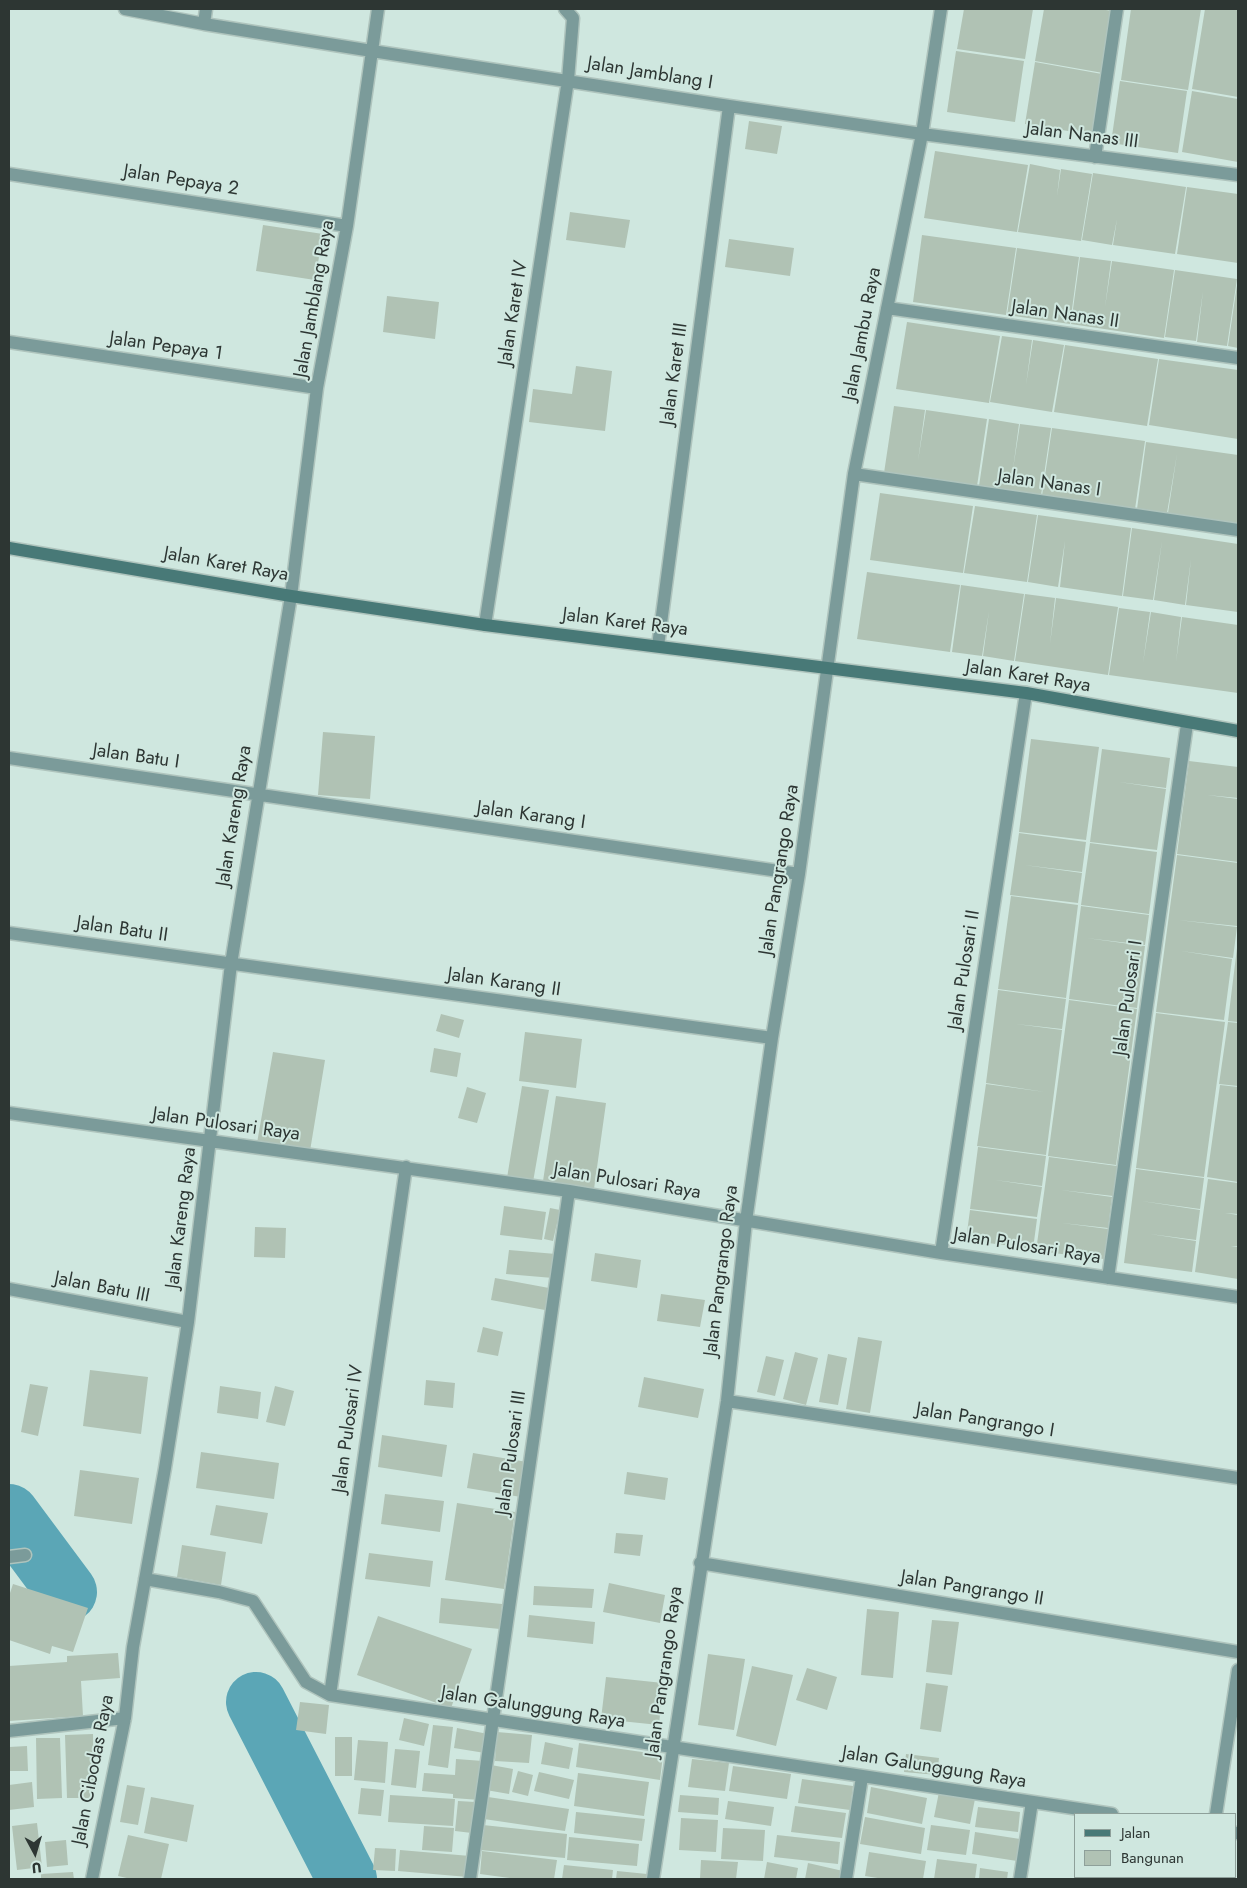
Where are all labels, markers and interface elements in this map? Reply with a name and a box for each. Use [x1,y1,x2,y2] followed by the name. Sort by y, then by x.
[586,53,714,95] street label: Jalan Jamblang I
[1024,118,1140,154] street label: Jalan Nanas III
[122,161,240,201] street label: Jalan Pepaya 2
[290,219,340,379] street label: Jalan Jamblang Raya
[494,259,534,367] street label: Jalan Karet IV
[839,266,887,402] street label: Jalan Jambu Raya
[1010,296,1120,334] street label: Jalan Nanas II
[657,321,693,427] street label: Jalan Karet III
[108,328,224,366] street label: Jalan Pepaya 1
[996,465,1102,503] street label: Jalan Nanas I
[162,543,290,587] street label: Jalan Karet Raya
[561,604,689,642] street label: Jalan Karet Raya
[964,656,1092,698] street label: Jalan Karet Raya
[91,740,181,774] street label: Jalan Batu I
[213,744,257,888] street label: Jalan Kareng Raya
[755,783,805,957] street label: Jalan Pangrango Raya
[475,797,587,835] street label: Jalan Karang I
[944,909,986,1031] street label: Jalan Pulosari II
[75,912,169,948] street label: Jalan Batu II
[1110,939,1148,1057] street label: Jalan Pulosari I
[446,964,562,1002] street label: Jalan Karang II
[151,1103,301,1147] street label: Jalan Pulosari Raya
[162,1146,202,1290] street label: Jalan Kareng Raya
[552,1159,702,1205] street label: Jalan Pulosari Raya
[700,1184,744,1358] street label: Jalan Pangrango Raya
[952,1224,1102,1270] street label: Jalan Pulosari Raya
[52,1268,152,1308] street label: Jalan Batu III
[329,1364,369,1494] street label: Jalan Pulosari IV
[492,1389,532,1517] street label: Jalan Pulosari III
[914,1399,1056,1443] street label: Jalan Pangrango I
[899,1566,1045,1612] street label: Jalan Pangrango II
[642,1585,688,1759] street label: Jalan Pangrango Raya
[439,1682,627,1734] street label: Jalan Galunggung Raya
[68,1693,120,1847] street label: Jalan Cibodas Raya
[840,1742,1028,1794] street label: Jalan Galunggung Raya
[1074,1813,1237,1878] legend
[1121,1822,1150,1844] text: Jalan
[10,1828,60,1878] north arrow
[1121,1847,1184,1869] text: Bangunan
[31,1857,43,1878] text: U

